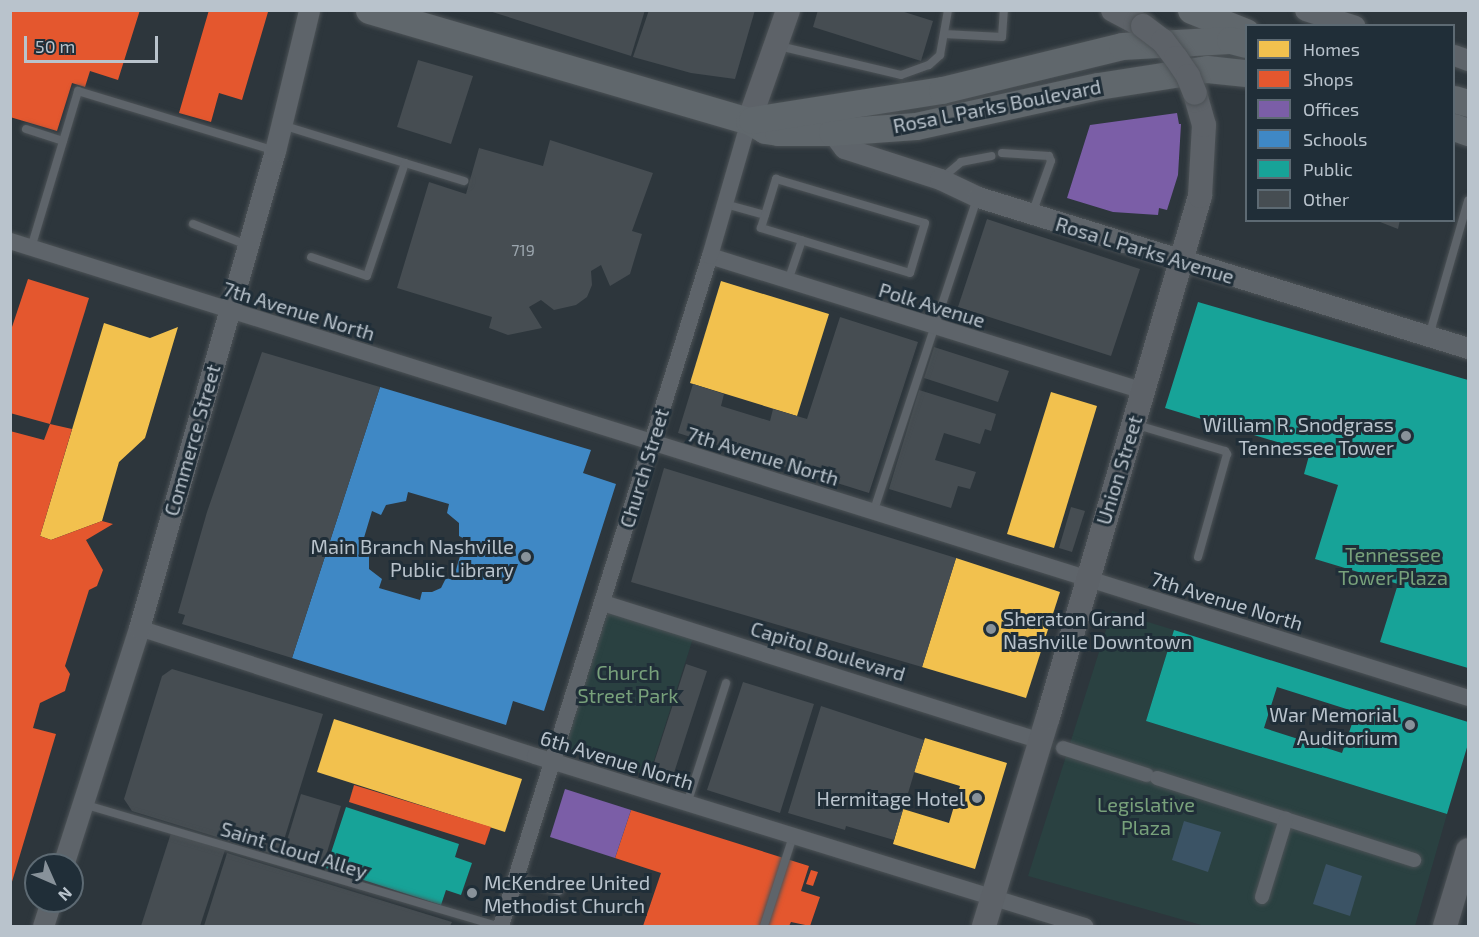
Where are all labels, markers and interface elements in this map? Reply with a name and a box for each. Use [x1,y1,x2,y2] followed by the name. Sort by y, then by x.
[27,24,160,62] scale bar
[1245,24,1455,222] legend
[35,35,75,57] text: 50 m
[1303,38,1360,60] text: Homes
[1303,68,1353,90] text: Shops
[891,74,1103,138] street label: Rosa L Parks Boulevard
[1303,98,1359,120] text: Offices
[1303,128,1367,150] text: Schools
[1303,158,1353,180] text: Public
[1303,188,1349,210] text: Other
[1052,211,1238,289] street label: Rosa L Parks Avenue
[511,240,535,260] house number: 719
[220,276,378,346] street label: 7th Avenue North
[876,277,988,333] street label: Polk Avenue
[159,361,225,519] street label: Commerce Street
[614,405,674,531] street label: Church Street
[1091,412,1147,528] street label: Union Street
[1203,412,1394,459] place label: William R. Snodgrass Tennessee Tower
[684,421,842,491] street label: 7th Avenue North
[1399,429,1413,443] marker: William R. Snodgrass Tennessee Tower
[311,534,514,581] place label: Main Branch Nashville Public Library
[1338,543,1448,590] park label: Tennessee Tower Plaza
[519,550,533,564] marker: Main Branch Nashville Public Library
[1148,566,1306,636] street label: 7th Avenue North
[1003,606,1192,653] place label: Sheraton Grand Nashville Downtown
[748,616,908,686] street label: Capitol Boulevard
[984,622,998,636] marker: Sheraton Grand Nashville Downtown
[578,661,678,708] park label: Church Street Park
[1269,702,1398,749] place label: War Memorial Auditorium
[1403,718,1417,732] marker: War Memorial Auditorium
[537,725,697,795] street label: 6th Avenue North
[817,786,965,810] place label: Hermitage Hotel
[970,791,984,805] marker: Hermitage Hotel
[1097,792,1195,839] park label: Legislative Plaza
[218,816,370,884] street label: Saint Cloud Alley
[24,853,84,913] north arrow
[484,870,650,917] place label: McKendree United Methodist Church
[55,884,76,905] text: N
[465,886,479,900] marker: McKendree United Methodist Church

